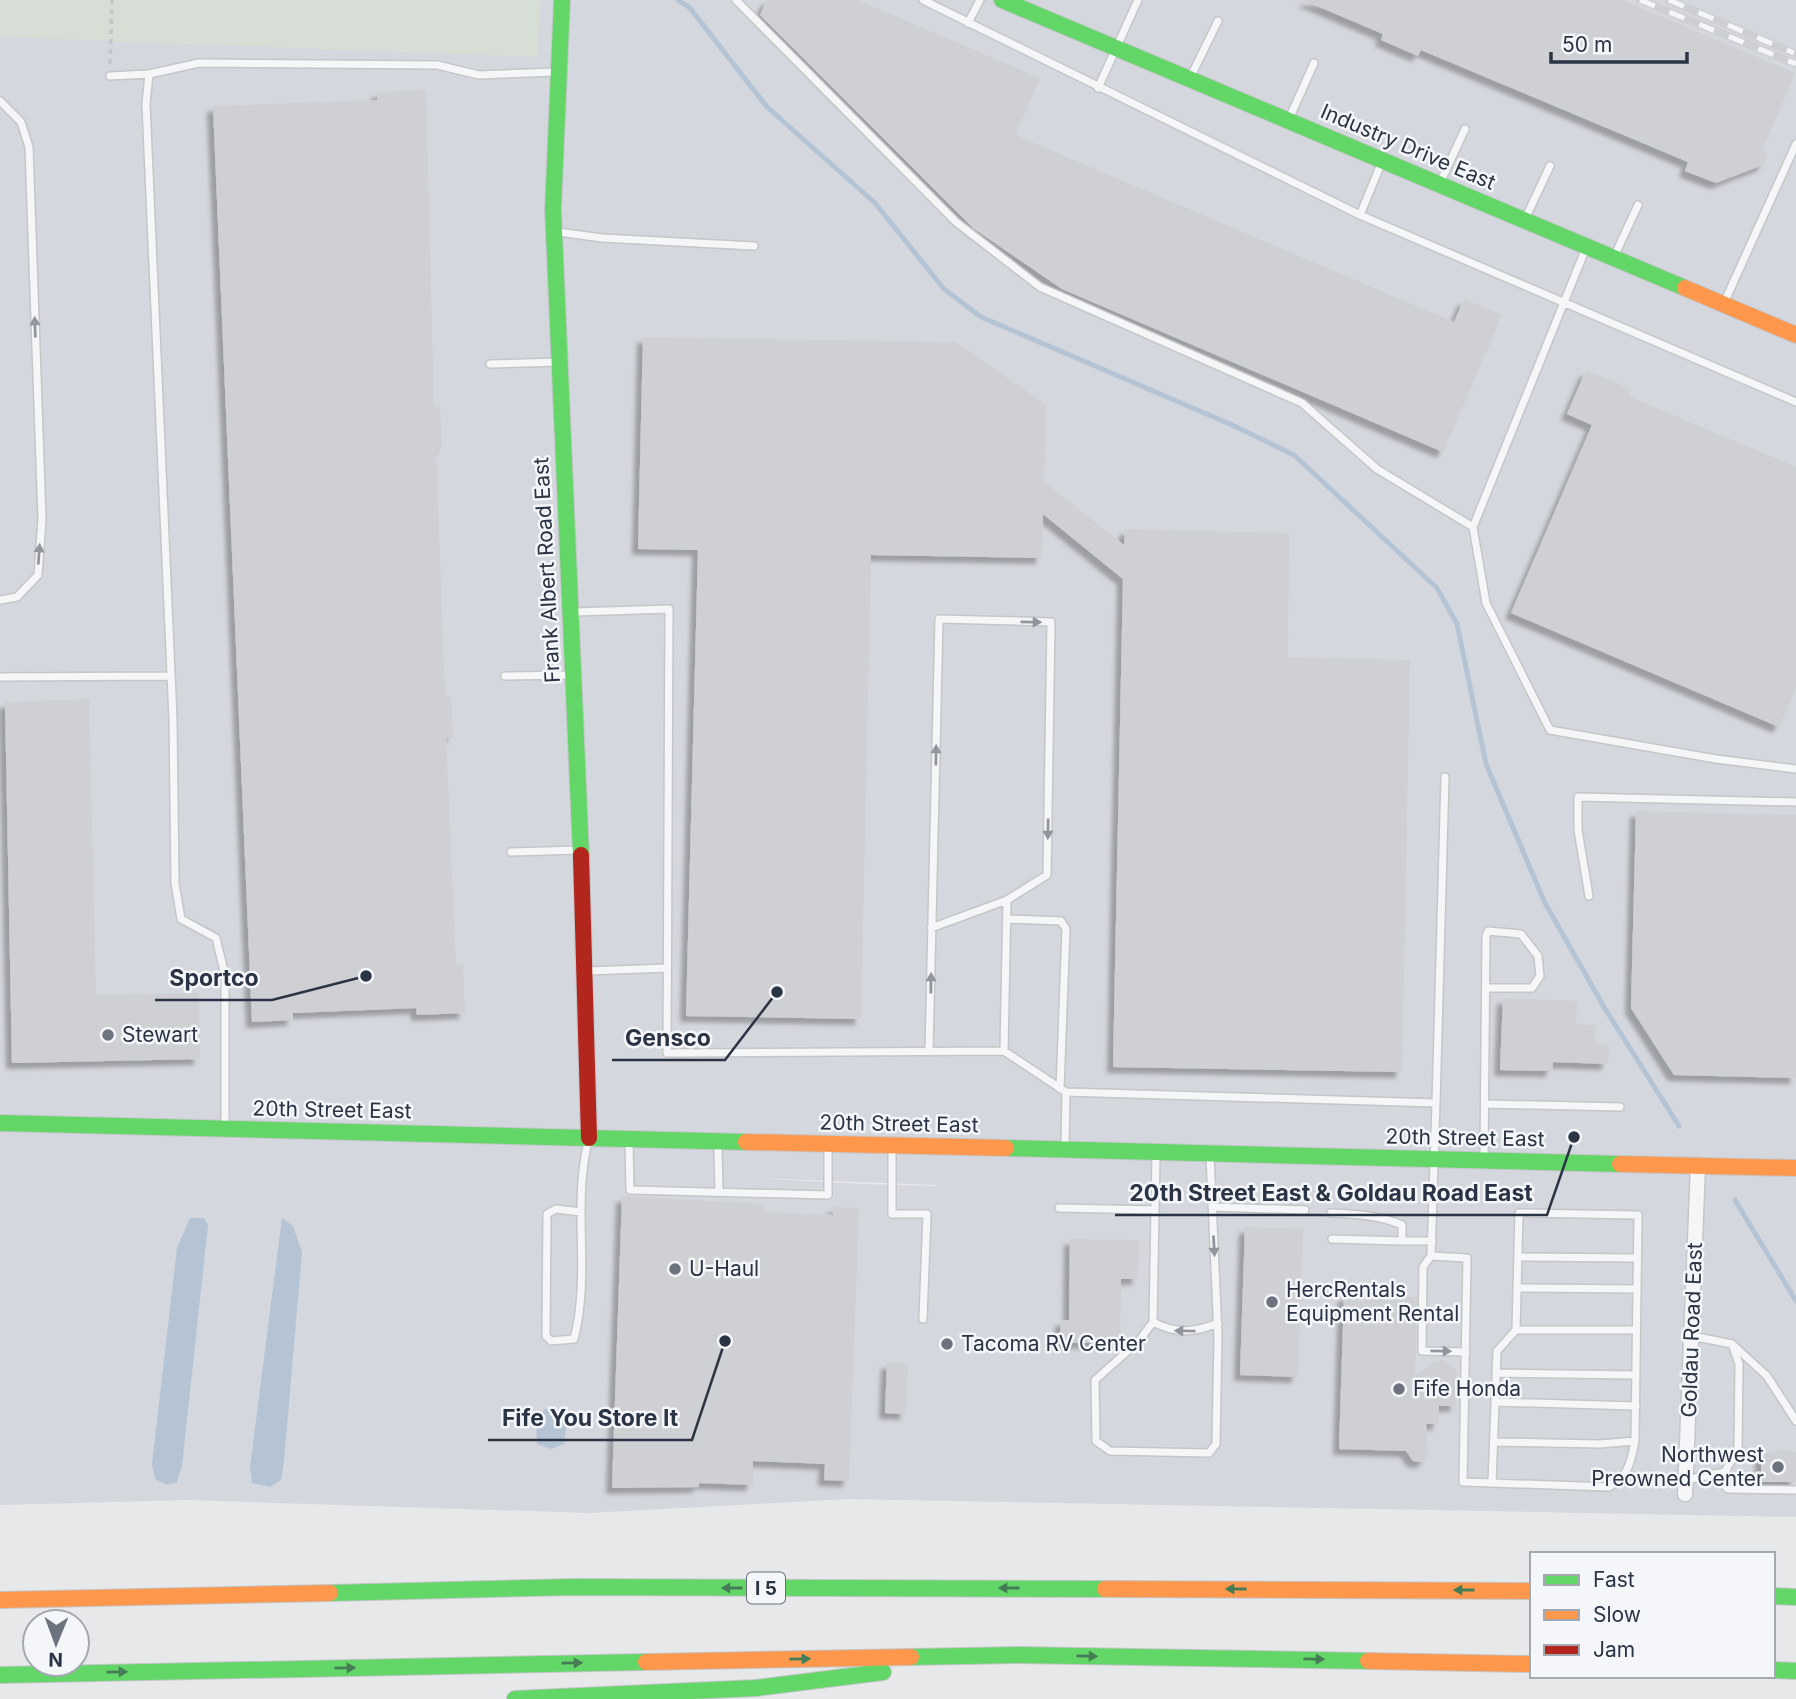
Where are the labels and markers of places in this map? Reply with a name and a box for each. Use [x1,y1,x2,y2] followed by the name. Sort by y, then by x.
[155,956,272,1000] callout: Sportco
[612,1016,725,1060] callout: Gensco
[122,1022,198,1047] place label: Stewart
[100,1027,116,1043] marker: Stewart
[1115,1171,1547,1215] callout: 20th Street East & Goldau Road East
[689,1256,759,1281] place label: U-Haul
[667,1261,683,1277] marker: U-Haul
[1286,1277,1459,1326] place label: HercRentals Equipment Rental
[1264,1294,1280,1310] marker: HercRentals Equipment Rental
[961,1331,1146,1356] place label: Tacoma RV Center
[939,1336,955,1352] marker: Tacoma RV Center
[1413,1376,1521,1401] place label: Fife Honda
[1391,1381,1407,1397] marker: Fife Honda
[488,1396,692,1440] callout: Fife You Store It
[1591,1442,1764,1491] place label: Northwest Preowned Center
[1770,1459,1786,1475] marker: Northwest Preowned Center

